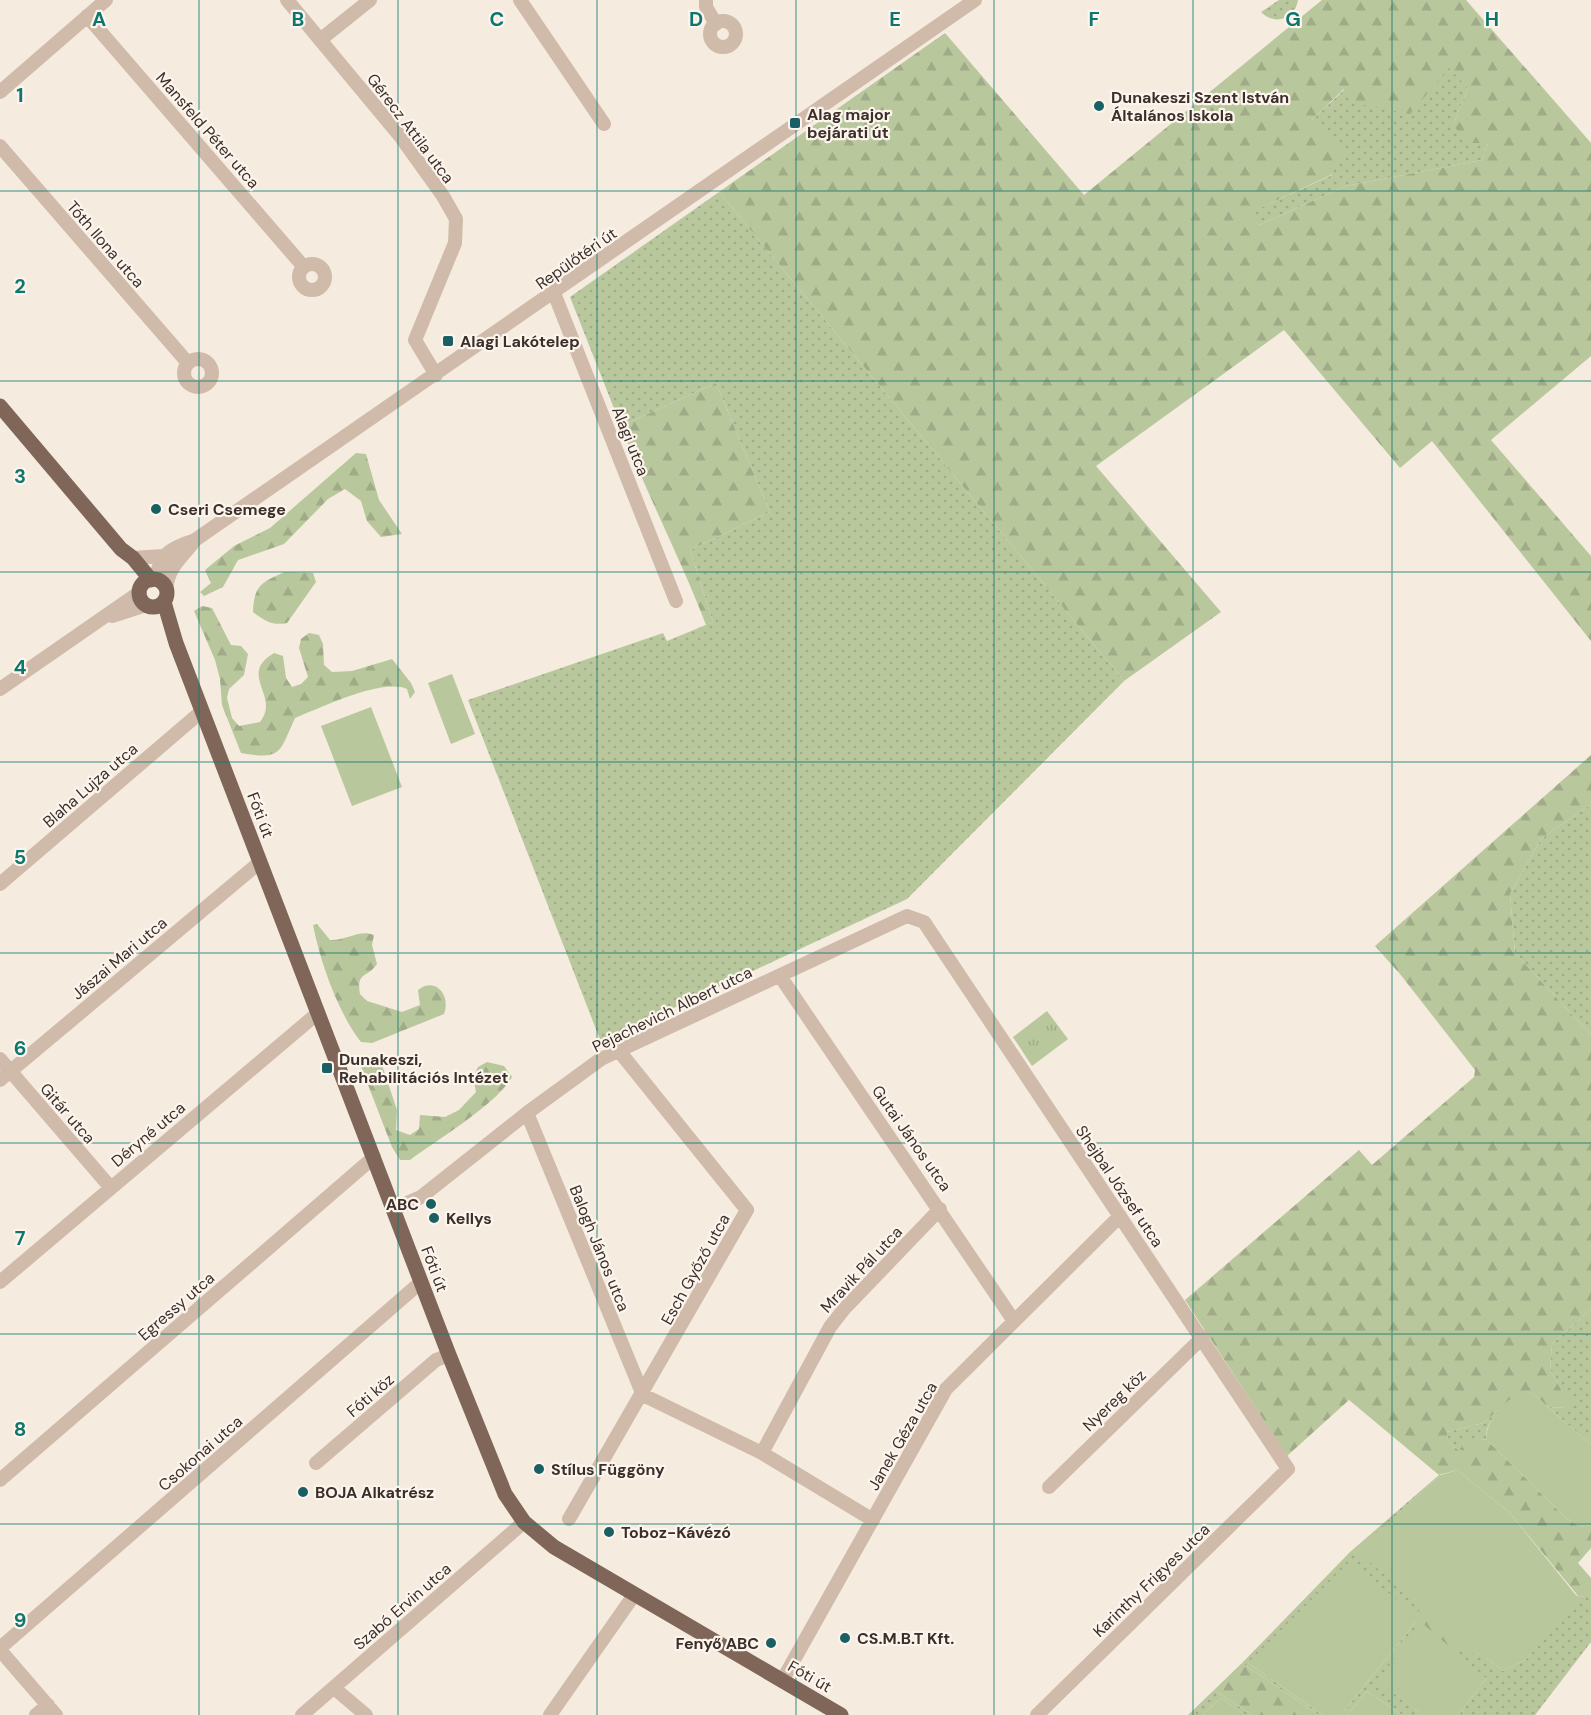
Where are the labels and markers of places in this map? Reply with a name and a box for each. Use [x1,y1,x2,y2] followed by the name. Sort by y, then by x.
[1111,87,1289,126] place label: Dunakeszi Szent István Általános Iskola
[1092,99,1106,113] marker: Dunakeszi Szent István Általános Iskola
[807,104,891,143] place label: Alag major bejárati út
[788,116,802,130] marker: Alag major bejárati út
[460,331,580,352] place label: Alagi Lakótelep
[441,334,455,348] marker: Alagi Lakótelep
[168,499,286,520] place label: Cseri Csemege
[149,502,163,516] marker: Cseri Csemege
[339,1049,508,1088] place label: Dunakeszi, Rehabilitációs Intézet
[320,1061,334,1075] marker: Dunakeszi, Rehabilitációs Intézet
[386,1194,419,1215] place label: ABC
[424,1197,438,1211] marker: ABC
[446,1208,492,1229] place label: Kellys
[427,1211,441,1225] marker: Kellys
[551,1459,665,1480] place label: Stílus Függöny
[532,1462,546,1476] marker: Stílus Függöny
[315,1482,434,1503] place label: BOJA Alkatrész
[296,1485,310,1499] marker: BOJA Alkatrész
[621,1522,731,1543] place label: Toboz-Kávézó
[602,1525,616,1539] marker: Toboz-Kávézó
[857,1628,954,1649] place label: CS.M.B.T Kft.
[838,1631,852,1645] marker: CS.M.B.T Kft.
[675,1633,759,1654] place label: Fenyő ABC
[764,1636,778,1650] marker: Fenyő ABC

